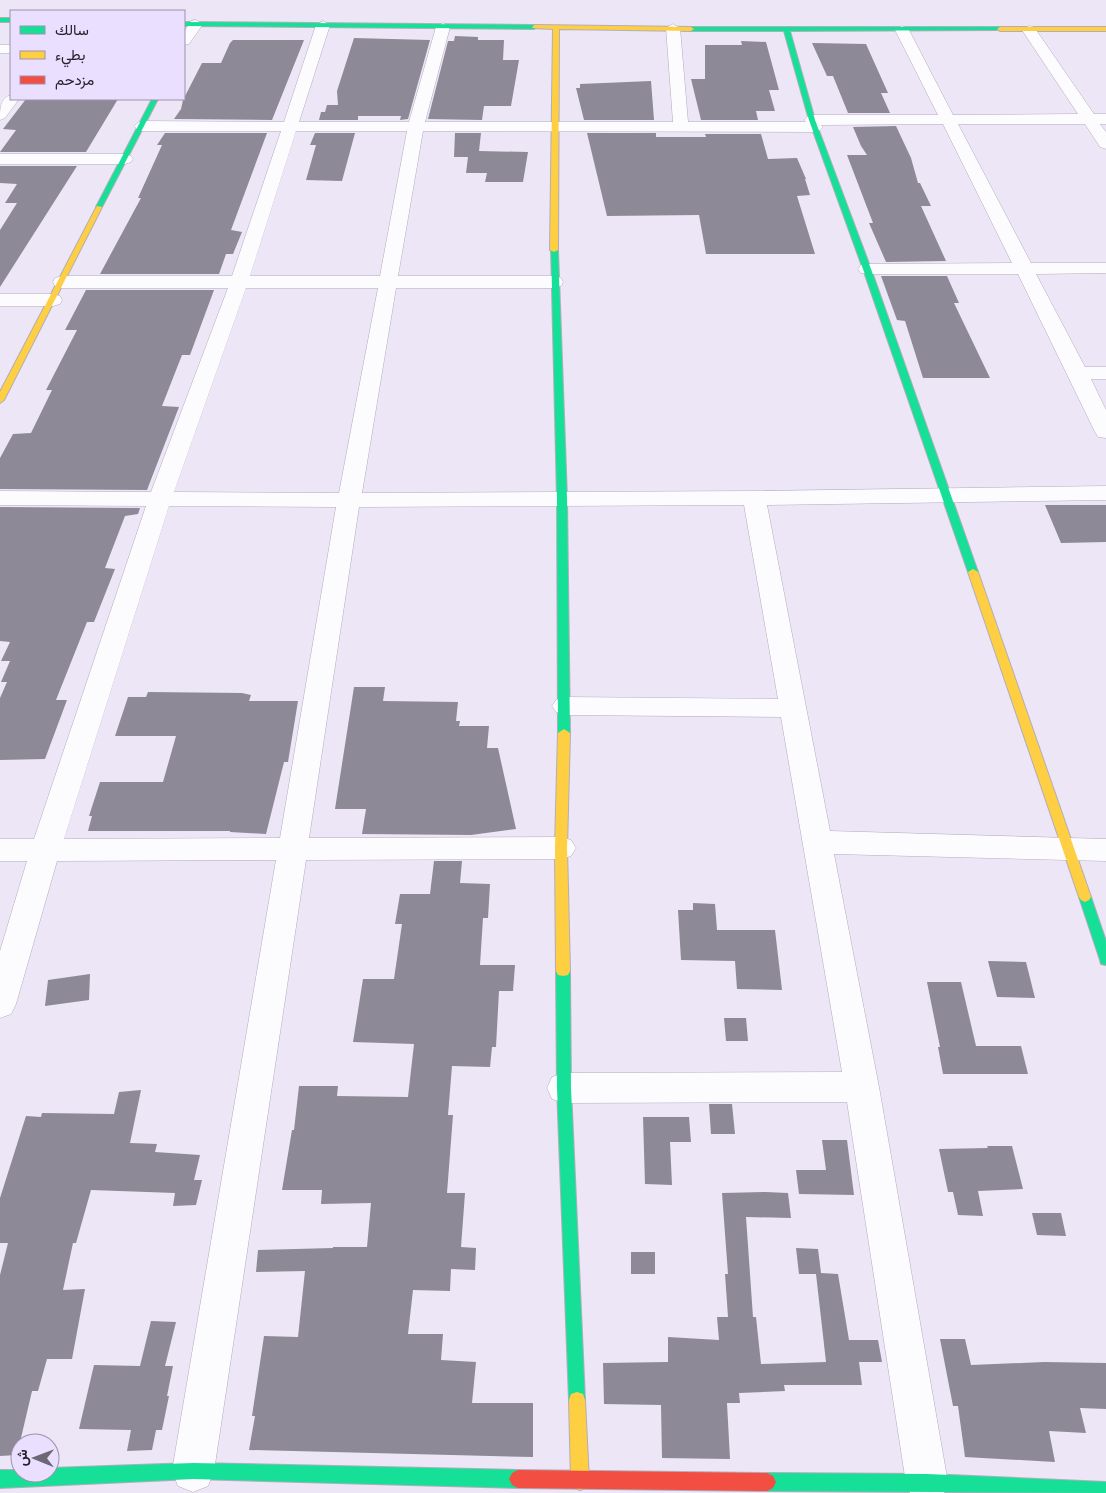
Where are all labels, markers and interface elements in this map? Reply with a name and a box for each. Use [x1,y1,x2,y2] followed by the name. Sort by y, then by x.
[10,10,185,100] legend
[55,20,89,38] text: سالك
[55,45,85,68] text: بطيء
[55,70,94,90] text: مزدحم
[10,1433,60,1483] north arrow
[13,1449,31,1466] text: ش

